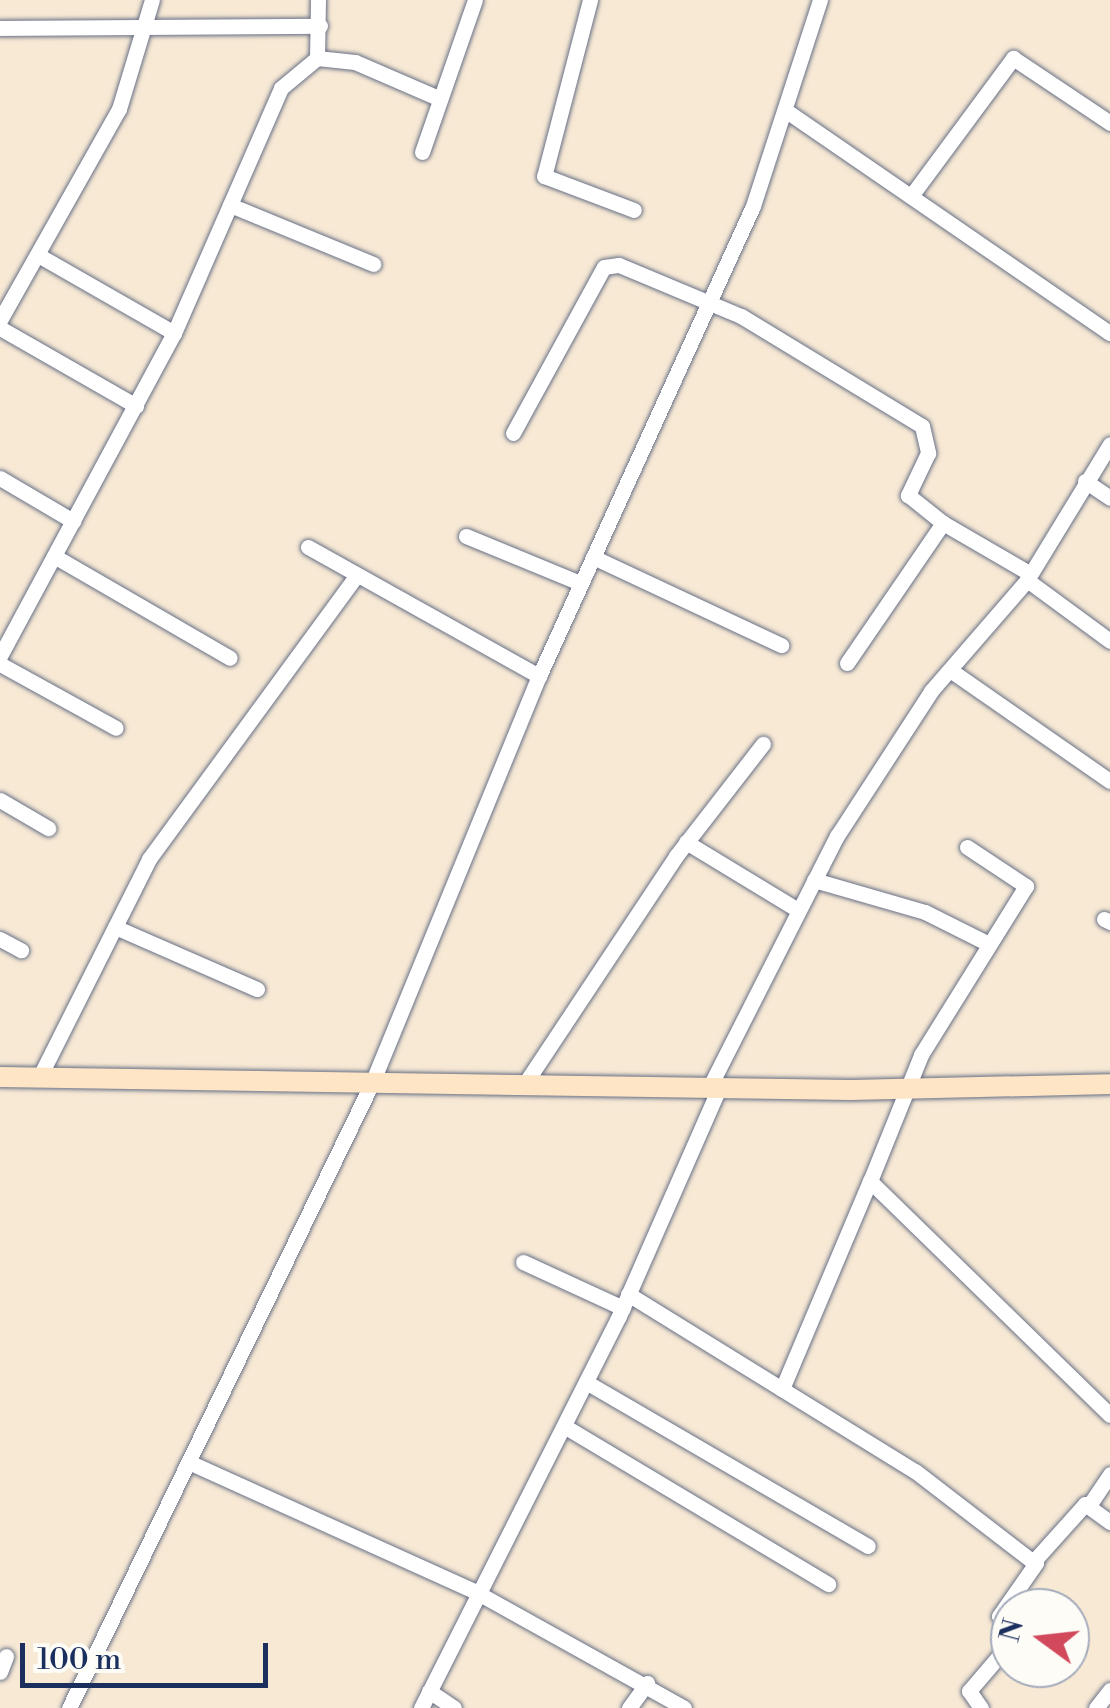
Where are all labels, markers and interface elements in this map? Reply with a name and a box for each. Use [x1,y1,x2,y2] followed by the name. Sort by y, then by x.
[990,1588,1090,1688] north arrow
[993,1615,1032,1646] text: N
[25,1623,272,1685] scale bar
[37,1641,121,1679] text: 100 m

